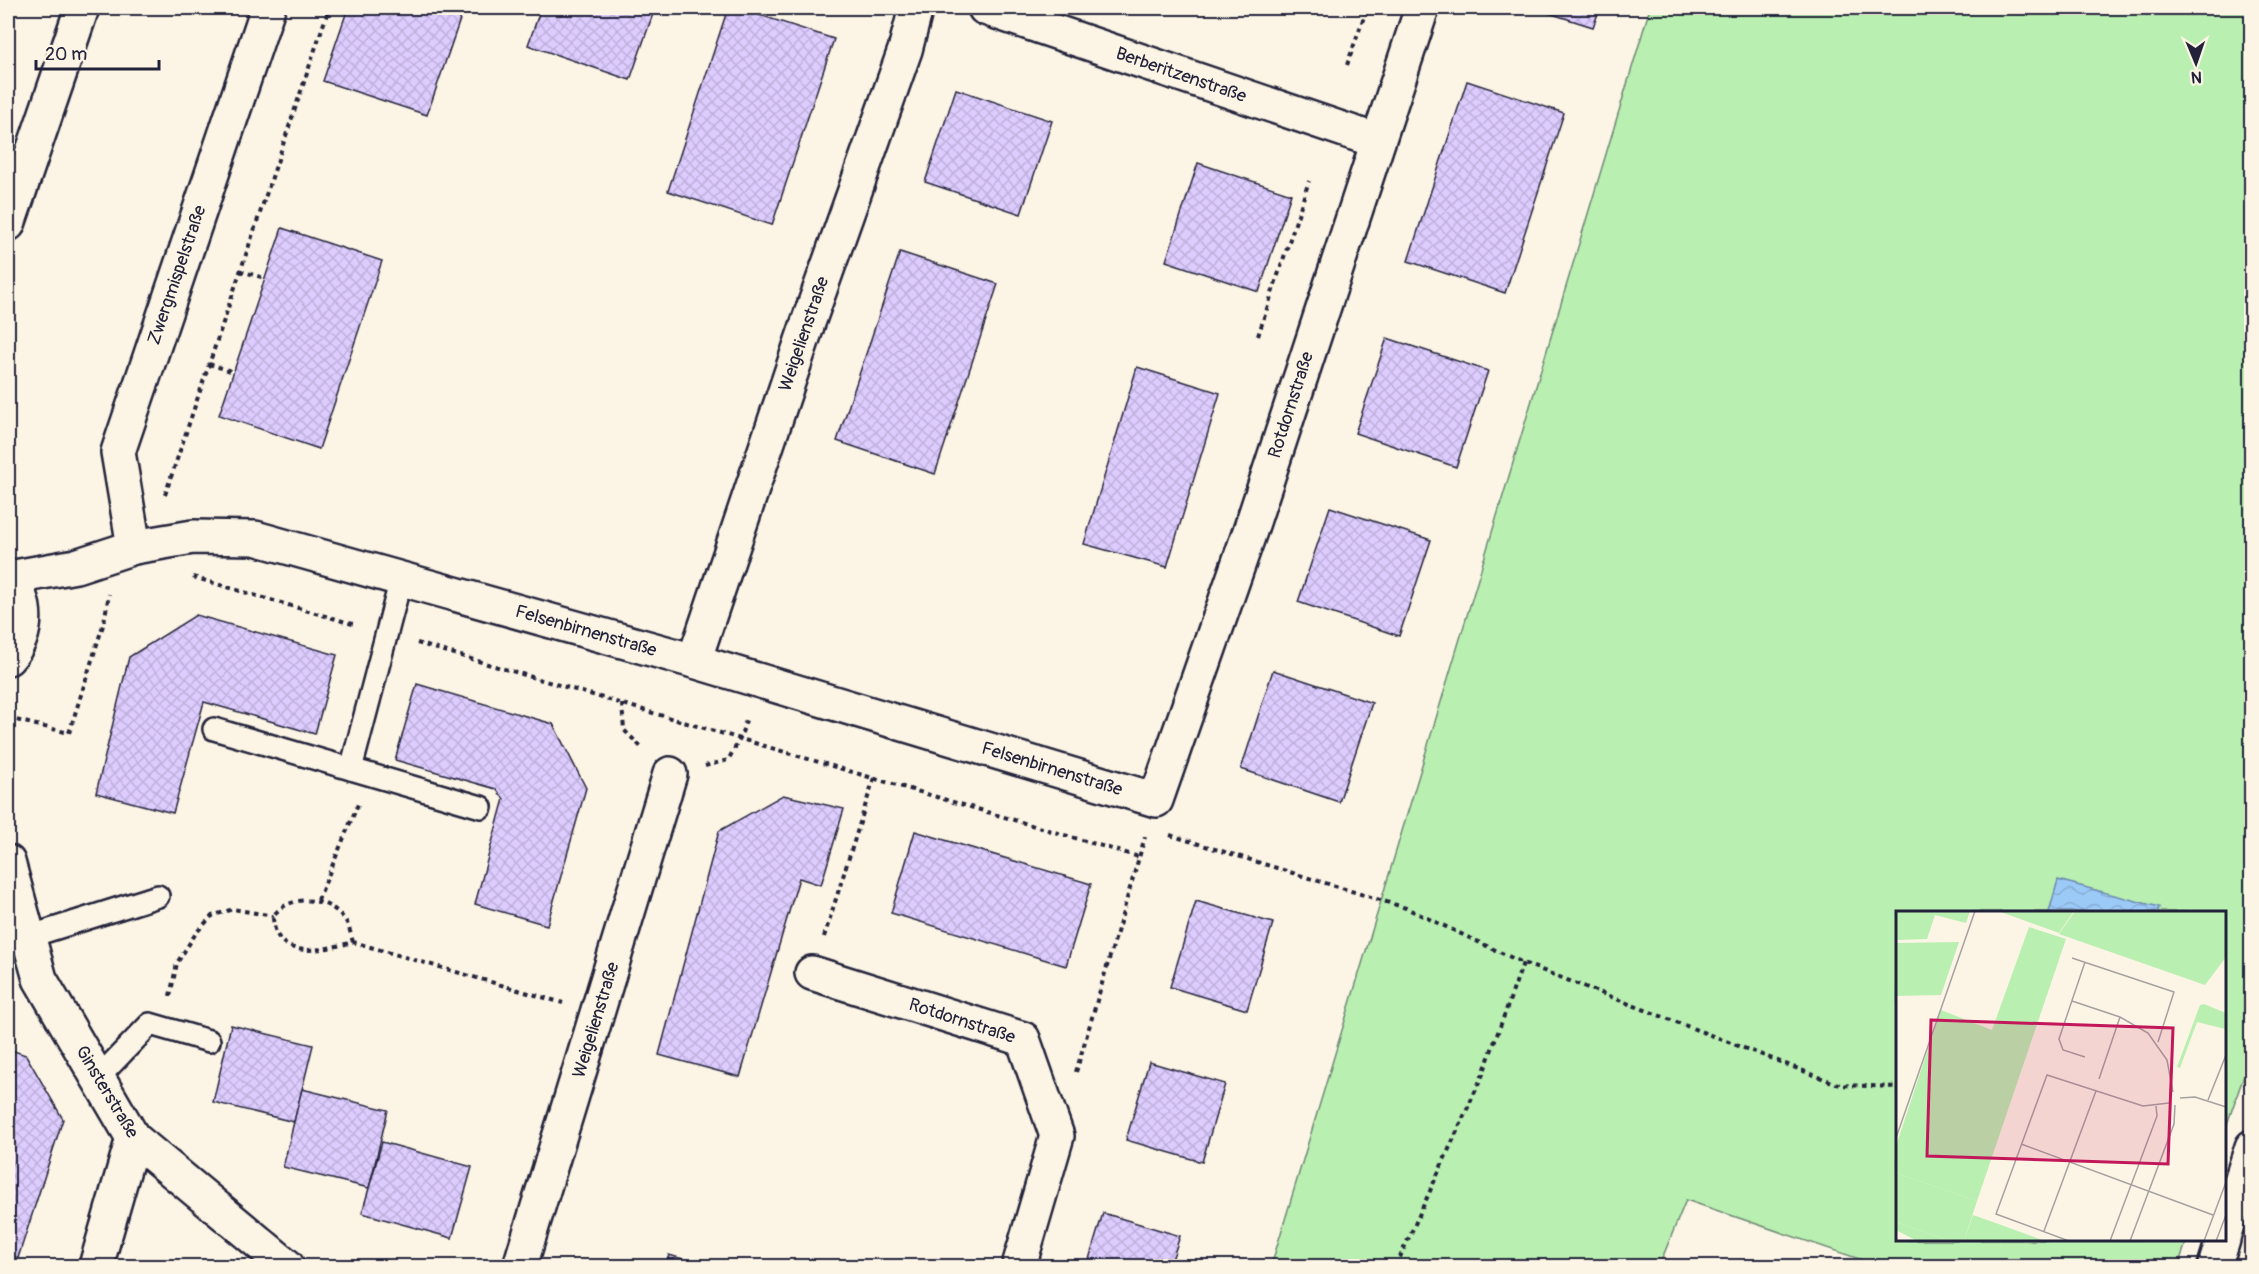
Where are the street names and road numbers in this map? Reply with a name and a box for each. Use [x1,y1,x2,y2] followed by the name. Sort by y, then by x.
[1113,42,1249,108] street label: Berberitzenstraße
[142,202,212,348] street label: Zwergmispelstraße
[774,273,834,394] street label: Weigelienstraße
[1263,349,1319,461] street label: Rotdornstraße
[513,600,659,662] street label: Felsenbirnenstraße
[979,737,1125,801] street label: Felsenbirnenstraße
[567,959,625,1081] street label: Weigelienstraße
[906,993,1018,1049] street label: Rotdornstraße
[70,1041,144,1143] street label: Ginsterstraße

